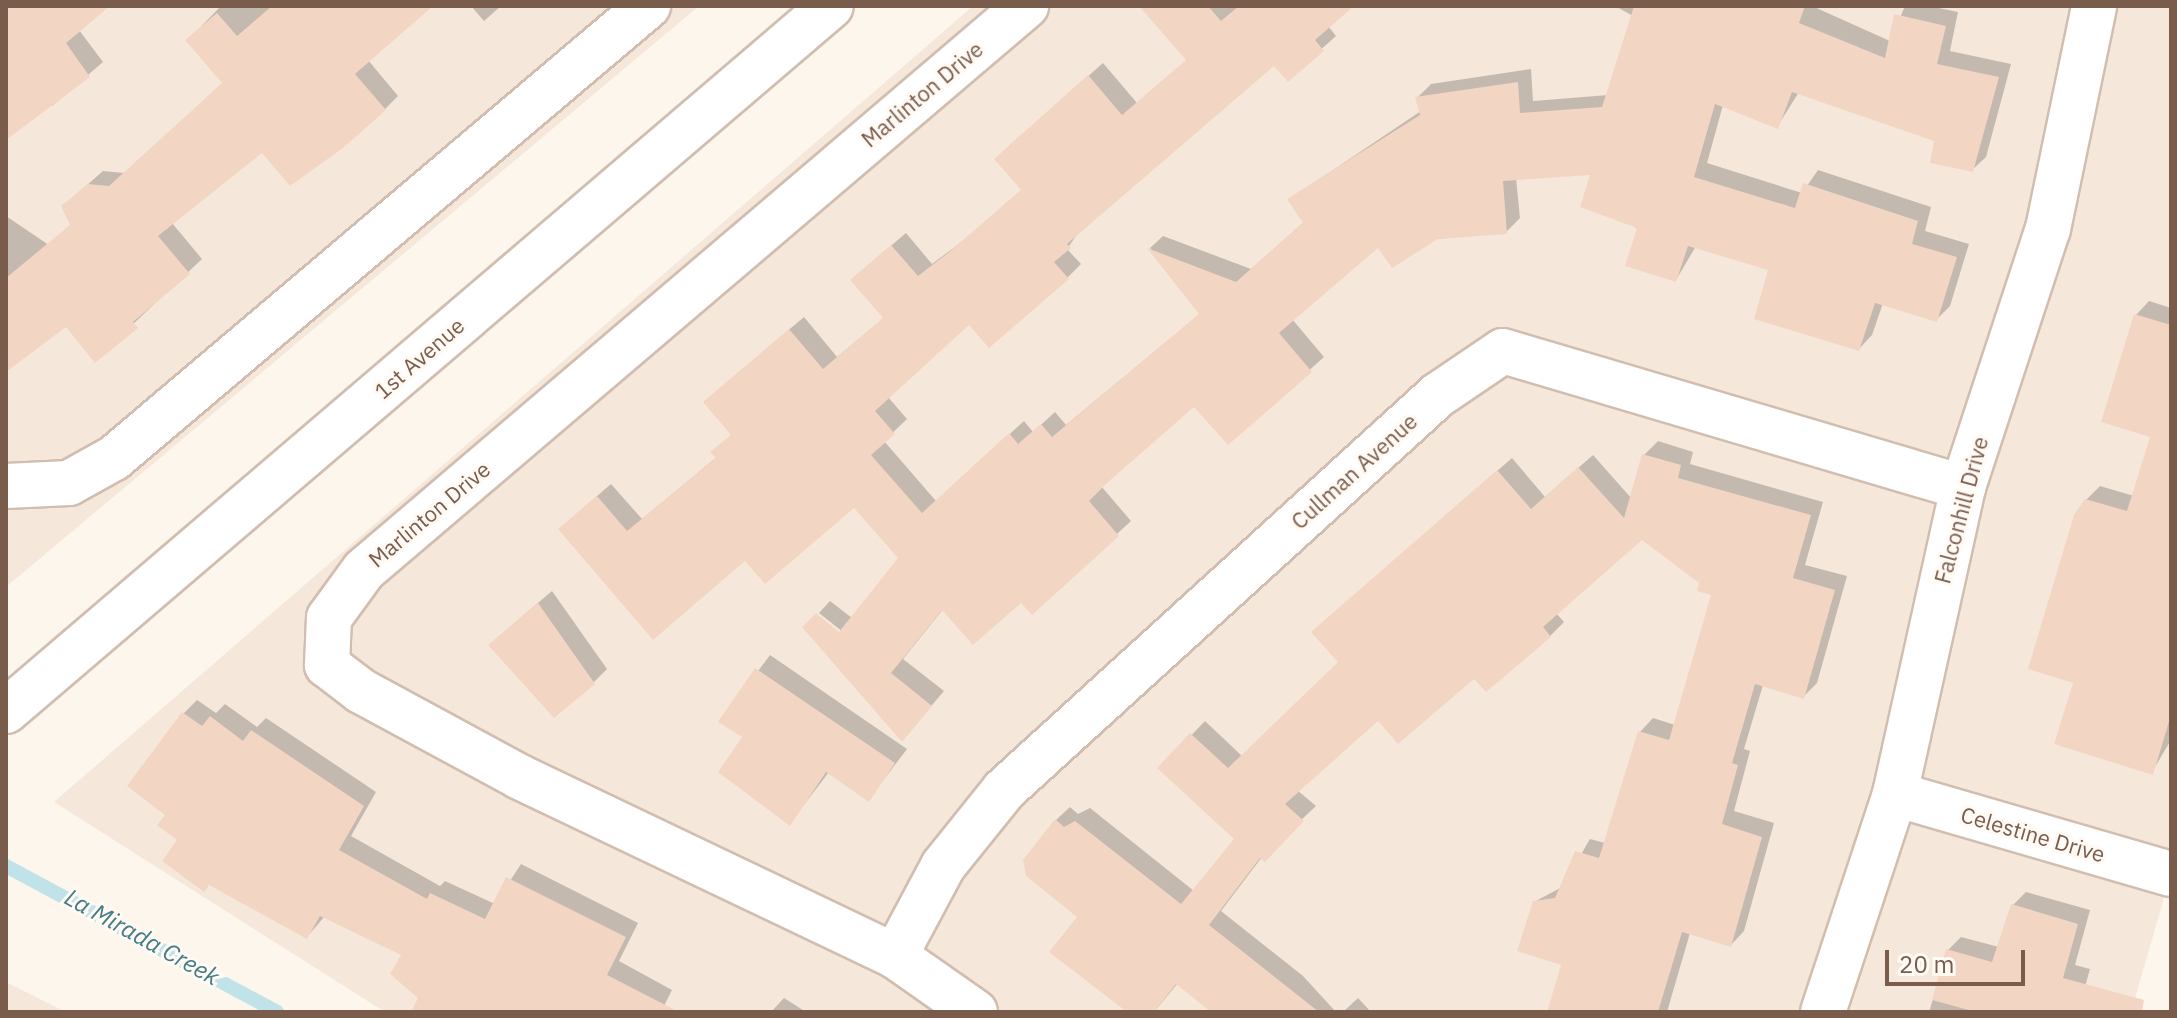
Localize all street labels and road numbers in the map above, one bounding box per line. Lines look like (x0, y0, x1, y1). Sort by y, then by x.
street label: Marlinton Drive (856, 36, 988, 152)
street label: 1st Avenue (369, 312, 469, 404)
street label: Cullman Avenue (1286, 408, 1422, 534)
street label: Falconhill Drive (1929, 434, 1993, 586)
street label: Marlinton Drive (363, 456, 495, 572)
street label: Celestine Drive (1958, 801, 2108, 867)

